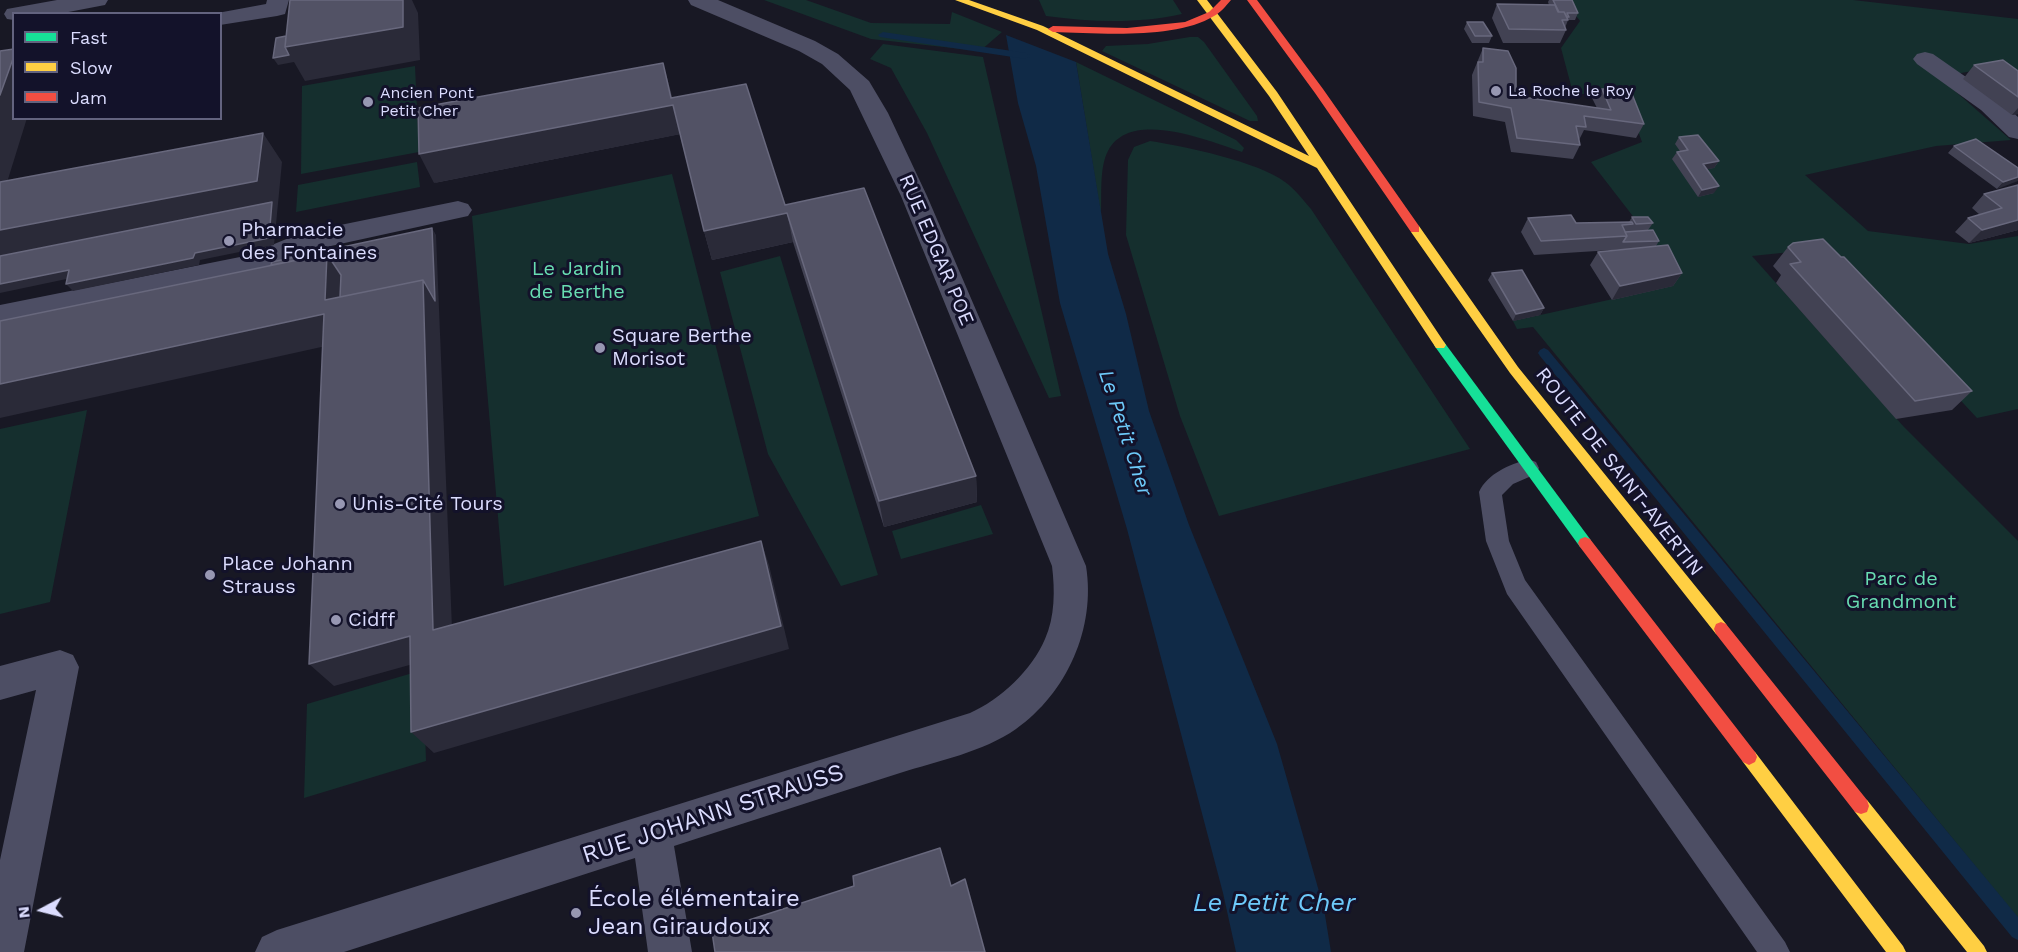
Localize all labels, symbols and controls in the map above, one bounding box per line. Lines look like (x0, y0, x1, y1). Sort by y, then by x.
legend (12, 12, 222, 120)
text: Fast (70, 27, 107, 48)
text: Slow (70, 57, 113, 78)
place label: La Roche le Roy (1508, 81, 1633, 101)
place label: Ancien Pont Petit Cher (380, 83, 474, 121)
marker: La Roche le Roy (1489, 84, 1503, 98)
text: Jam (70, 87, 107, 108)
marker: Ancien Pont Petit Cher (361, 95, 375, 109)
street label: RUE EDGAR POE (893, 171, 979, 329)
place label: Pharmacie des Fontaines (241, 218, 377, 265)
marker: Pharmacie des Fontaines (222, 234, 236, 248)
park label: Le Jardin de Berthe (529, 257, 625, 304)
place label: Square Berthe Morisot (612, 324, 752, 371)
marker: Square Berthe Morisot (593, 341, 607, 355)
street label: ROUTE DE SAINT-AVERTIN (1530, 363, 1708, 581)
water label: Le Petit Cher (1093, 367, 1157, 499)
place label: Unis-Cité Tours (352, 492, 503, 516)
marker: Unis-Cité Tours (333, 497, 347, 511)
place label: Place Johann Strauss (222, 552, 353, 599)
park label: Parc de Grandmont (1846, 567, 1956, 614)
marker: Place Johann Strauss (203, 568, 217, 582)
place label: Cidff (348, 608, 395, 632)
marker: Cidff (329, 613, 343, 627)
street label: RUE JOHANN STRAUSS (579, 758, 847, 870)
north arrow (12, 880, 72, 940)
place label: École élémentaire Jean Giraudoux (588, 885, 800, 941)
water label: Le Petit Cher (1193, 887, 1355, 919)
text: N (13, 905, 34, 919)
marker: École élémentaire Jean Giraudoux (569, 906, 583, 920)

